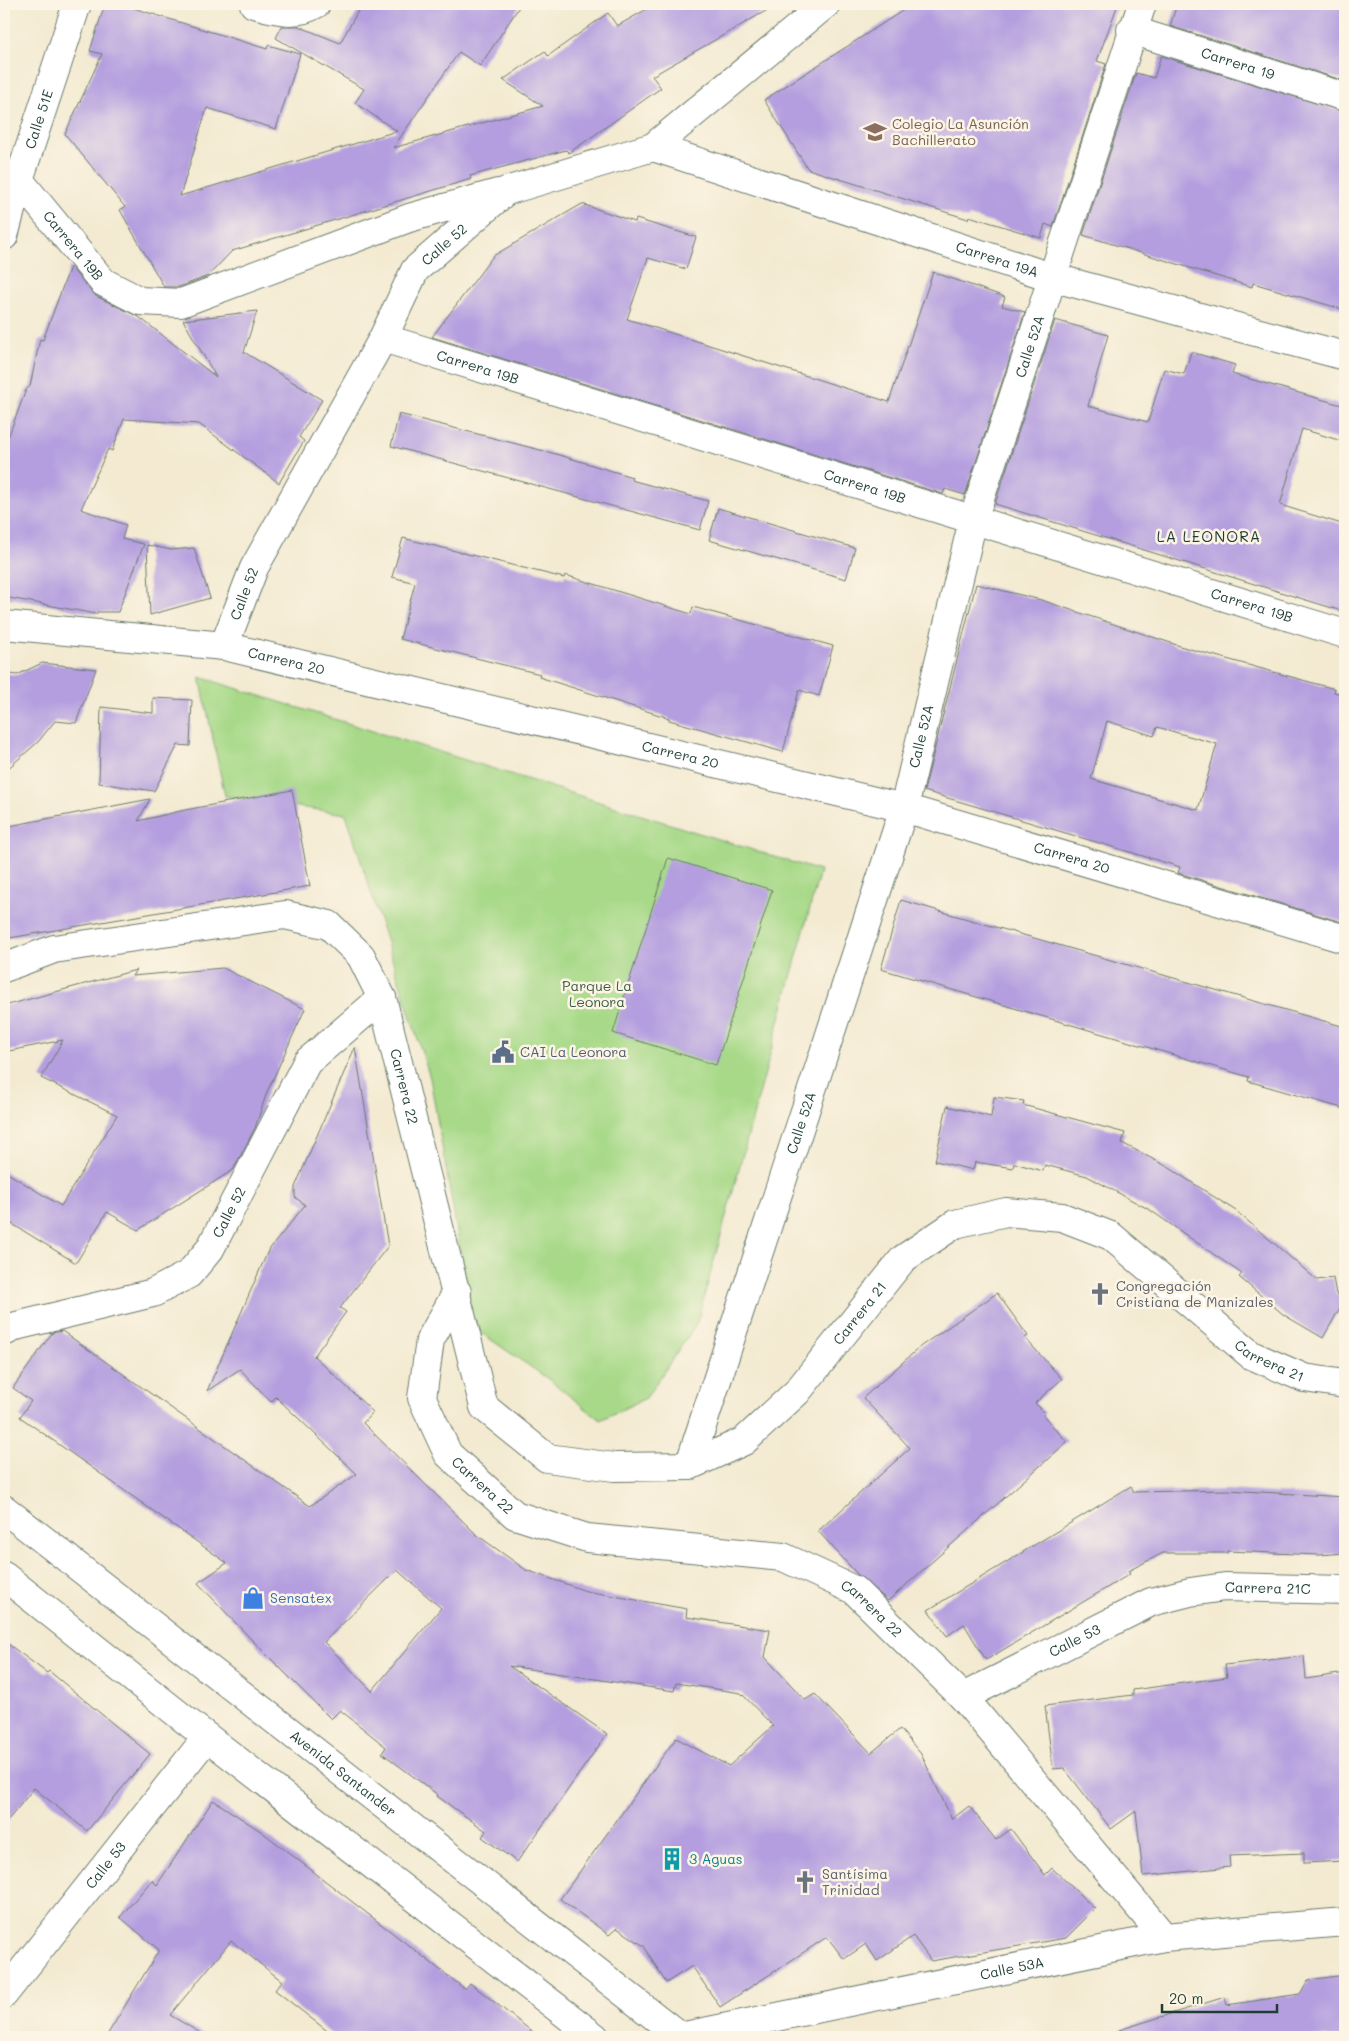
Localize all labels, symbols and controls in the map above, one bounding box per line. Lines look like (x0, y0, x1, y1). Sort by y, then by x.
street label: Carrera 19 (1199, 43, 1277, 83)
street label: Calle 51E (20, 87, 57, 151)
place label: Colegio La Asunción Bachillerato (892, 114, 1029, 149)
school or university icon: Colegio La Asunción Bachillerato (862, 119, 888, 145)
street label: Carrera 19B (39, 206, 108, 284)
street label: Calle 52 (417, 219, 471, 270)
street label: Carrera 19A (953, 237, 1041, 281)
street label: Calle 52A (1010, 313, 1048, 380)
street label: Carrera 19B (434, 345, 521, 388)
street label: Carrera 19B (821, 464, 908, 507)
district label: LA LEONORA (1157, 526, 1261, 546)
street label: Calle 52 (225, 565, 262, 623)
street label: Carrera 19B (1209, 583, 1295, 626)
street label: Carrera 20 (246, 642, 327, 679)
street label: Calle 52A (904, 703, 937, 770)
street label: Carrera 20 (640, 736, 721, 773)
street label: Carrera 20 (1032, 837, 1112, 878)
park label: Parque La Leonora (562, 976, 632, 1011)
public building icon: CAI La Leonora (490, 1039, 516, 1065)
place label: CAI La Leonora (520, 1042, 627, 1061)
street label: Carrera 22 (386, 1047, 423, 1126)
street label: Calle 52A (782, 1089, 820, 1156)
street label: Calle 52 (208, 1183, 250, 1241)
place label: Congregación Cristiana de Manizales (1116, 1276, 1274, 1311)
street label: Carrera 21 (828, 1277, 890, 1349)
church icon: Congregación Cristiana de Manizales (1087, 1281, 1113, 1307)
street label: Carrera 21 (1231, 1335, 1307, 1386)
street label: Carrera 22 (448, 1452, 518, 1518)
street label: Carrera 22 (838, 1575, 907, 1641)
street label: Carrera 21C (1225, 1577, 1311, 1598)
shop icon: Sensatex (240, 1585, 266, 1611)
place label: Sensatex (270, 1588, 332, 1607)
street label: Calle 53 (1045, 1619, 1103, 1661)
street label: Avenida Santander (286, 1726, 401, 1821)
street label: Calle 53 (81, 1837, 130, 1893)
building icon: 3 Aguas (659, 1846, 685, 1872)
place label: 3 Aguas (689, 1849, 743, 1868)
place label: Santísima Trinidad (822, 1864, 888, 1899)
church icon: Santísima Trinidad (792, 1869, 818, 1895)
street label: Calle 53A (978, 1952, 1046, 1984)
scale bar (1162, 1981, 1276, 2013)
text: 20 m (1169, 1988, 1203, 2008)

